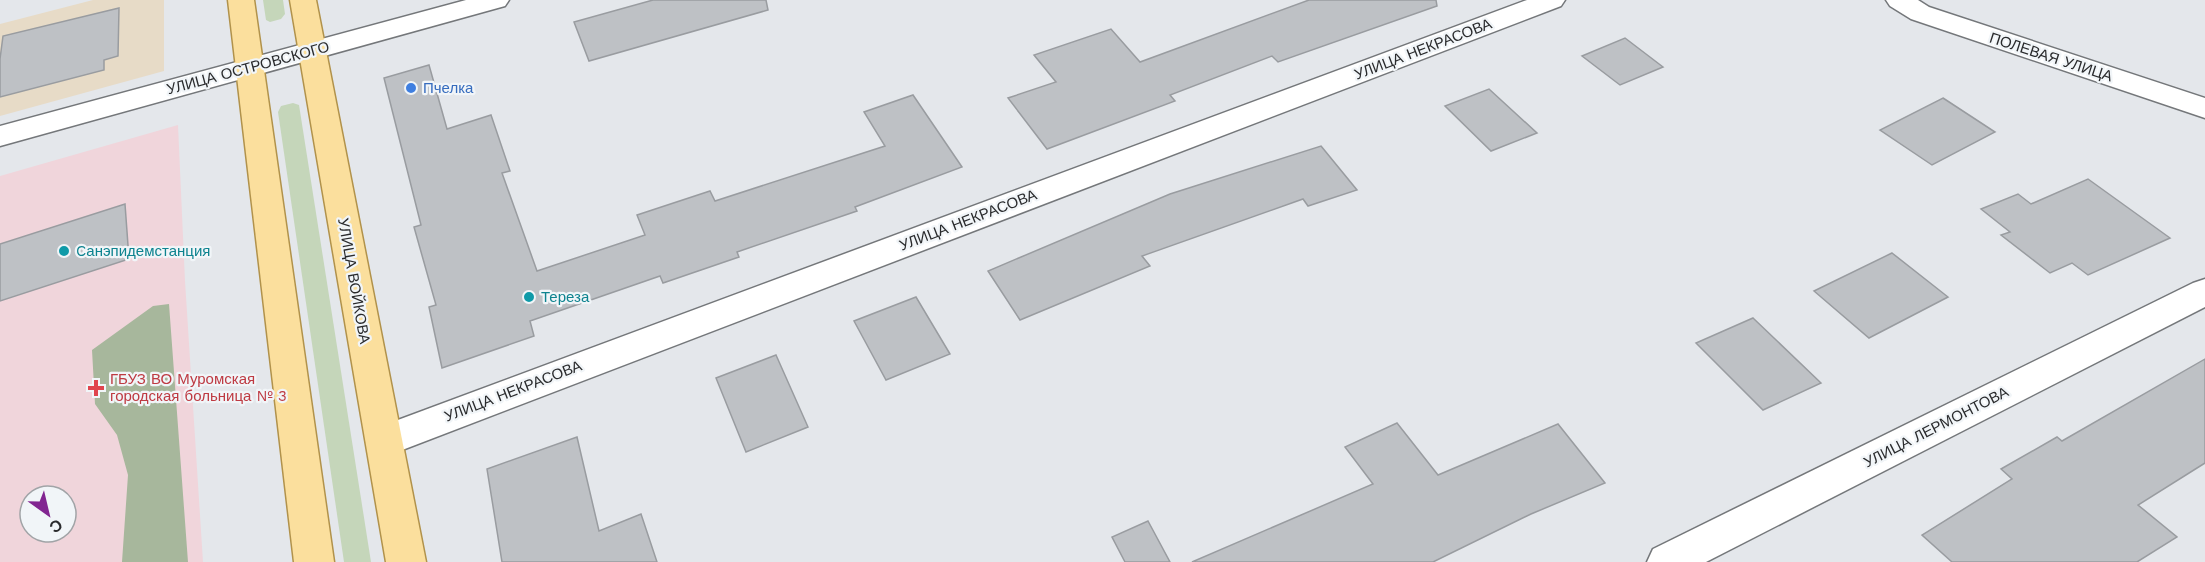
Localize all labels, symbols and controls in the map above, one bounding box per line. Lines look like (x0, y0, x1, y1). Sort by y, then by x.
street label: УЛИЦА НЕКРАСОВА (1352, 14, 1494, 84)
street label: ПОЛЕВАЯ УЛИЦА (1987, 29, 2115, 85)
street label: УЛИЦА ОСТРОВСКОГО (165, 38, 331, 98)
place label: Пчелка (423, 79, 474, 97)
marker: Пчелка (404, 81, 418, 95)
street label: УЛИЦА НЕКРАСОВА (897, 185, 1039, 255)
street label: УЛИЦА ВОЙКОВА (334, 217, 374, 345)
place label: Cанэпидемстанция (76, 242, 210, 260)
marker: Cанэпидемстанция (57, 244, 71, 258)
place label: Тереза (541, 288, 590, 306)
marker: Тереза (522, 290, 536, 304)
street label: УЛИЦА НЕКРАСОВА (442, 356, 584, 426)
place label: ГБУЗ ВО Муромская городская больница № 3 (110, 370, 287, 405)
marker: ГБУЗ ВО Муромская городская больница № 3 (87, 379, 105, 397)
street label: УЛИЦА ЛЕРМОНТОВА (1861, 383, 2011, 471)
north arrow (18, 484, 78, 544)
text: С (46, 515, 66, 537)

